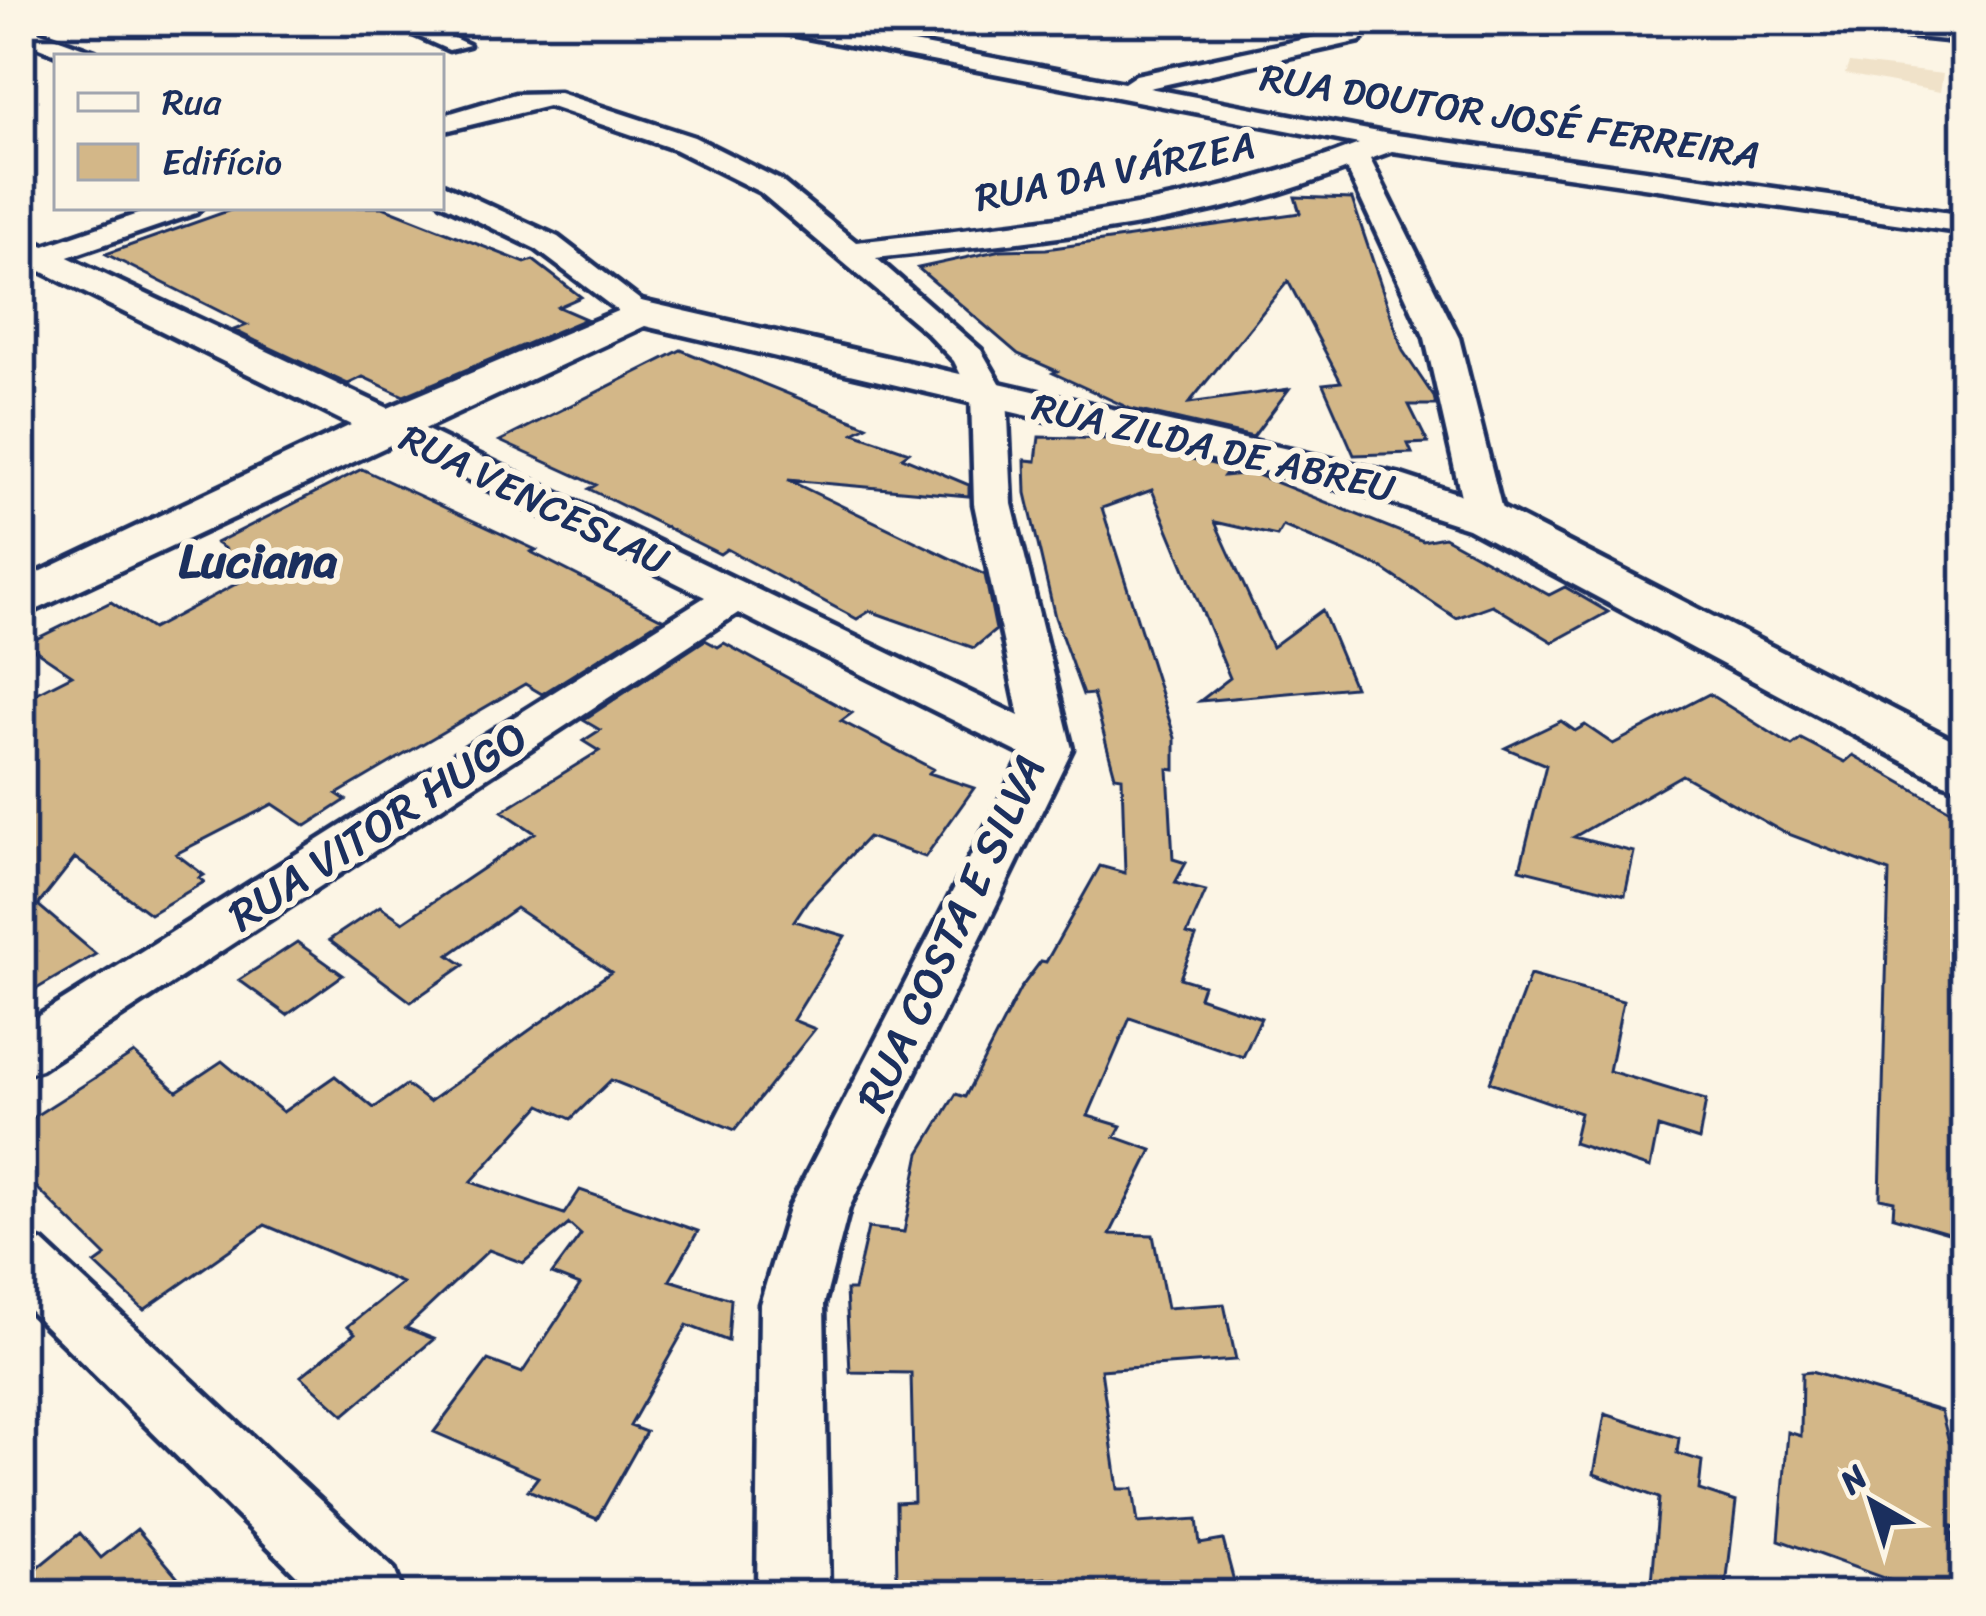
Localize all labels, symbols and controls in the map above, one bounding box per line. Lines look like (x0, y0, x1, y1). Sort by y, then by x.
street label: RUA DOUTOR JOSÉ FERREIRA (1255, 42, 1765, 190)
legend (54, 54, 444, 210)
text: Rua (162, 70, 222, 134)
street label: RUA DA VÁRZEA (969, 110, 1261, 232)
text: Edifício (162, 130, 282, 194)
street label: RUA ZILDA DE ABREU (1026, 372, 1402, 522)
street label: RUA VENCESLAU (388, 404, 682, 594)
district label: Luciana (178, 518, 338, 603)
street label: RUA VITOR HUGO (211, 698, 545, 954)
street label: RUA COSTA E SILVA (833, 741, 1069, 1125)
north arrow (1812, 1442, 1932, 1562)
text: N (1826, 1449, 1882, 1510)

